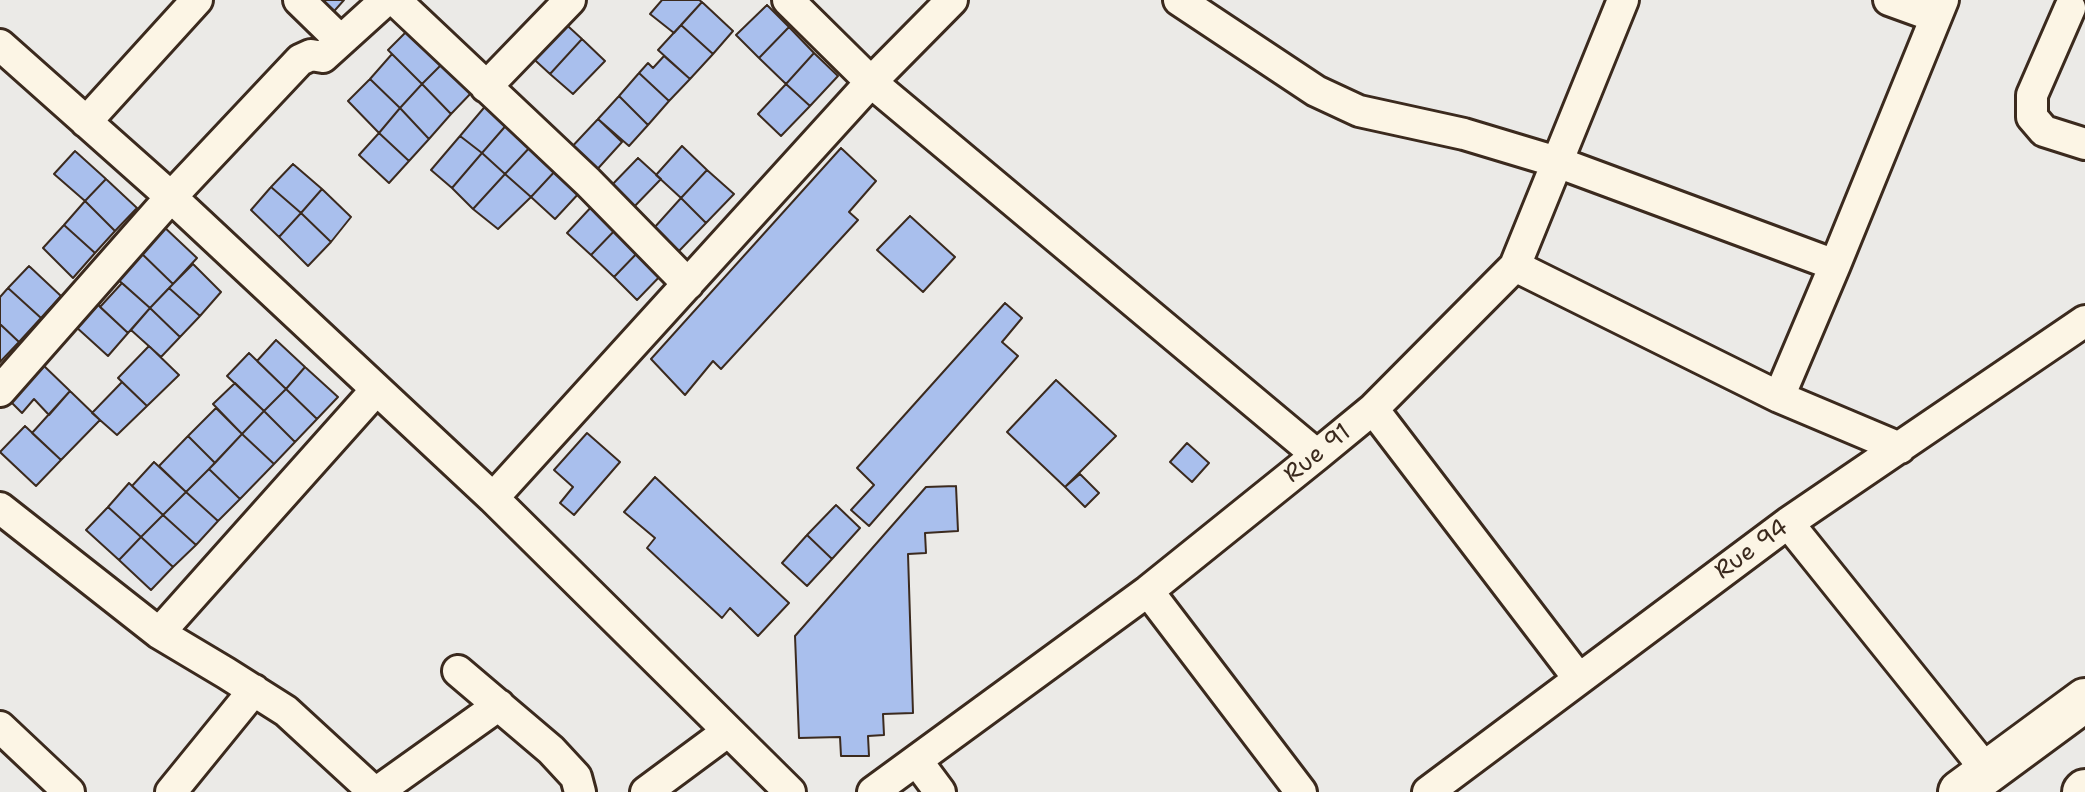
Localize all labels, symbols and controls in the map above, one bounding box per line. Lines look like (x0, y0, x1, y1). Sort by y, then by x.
street label: Rue 91 (1279, 418, 1357, 490)
street label: Rue 94 (1710, 514, 1794, 586)

